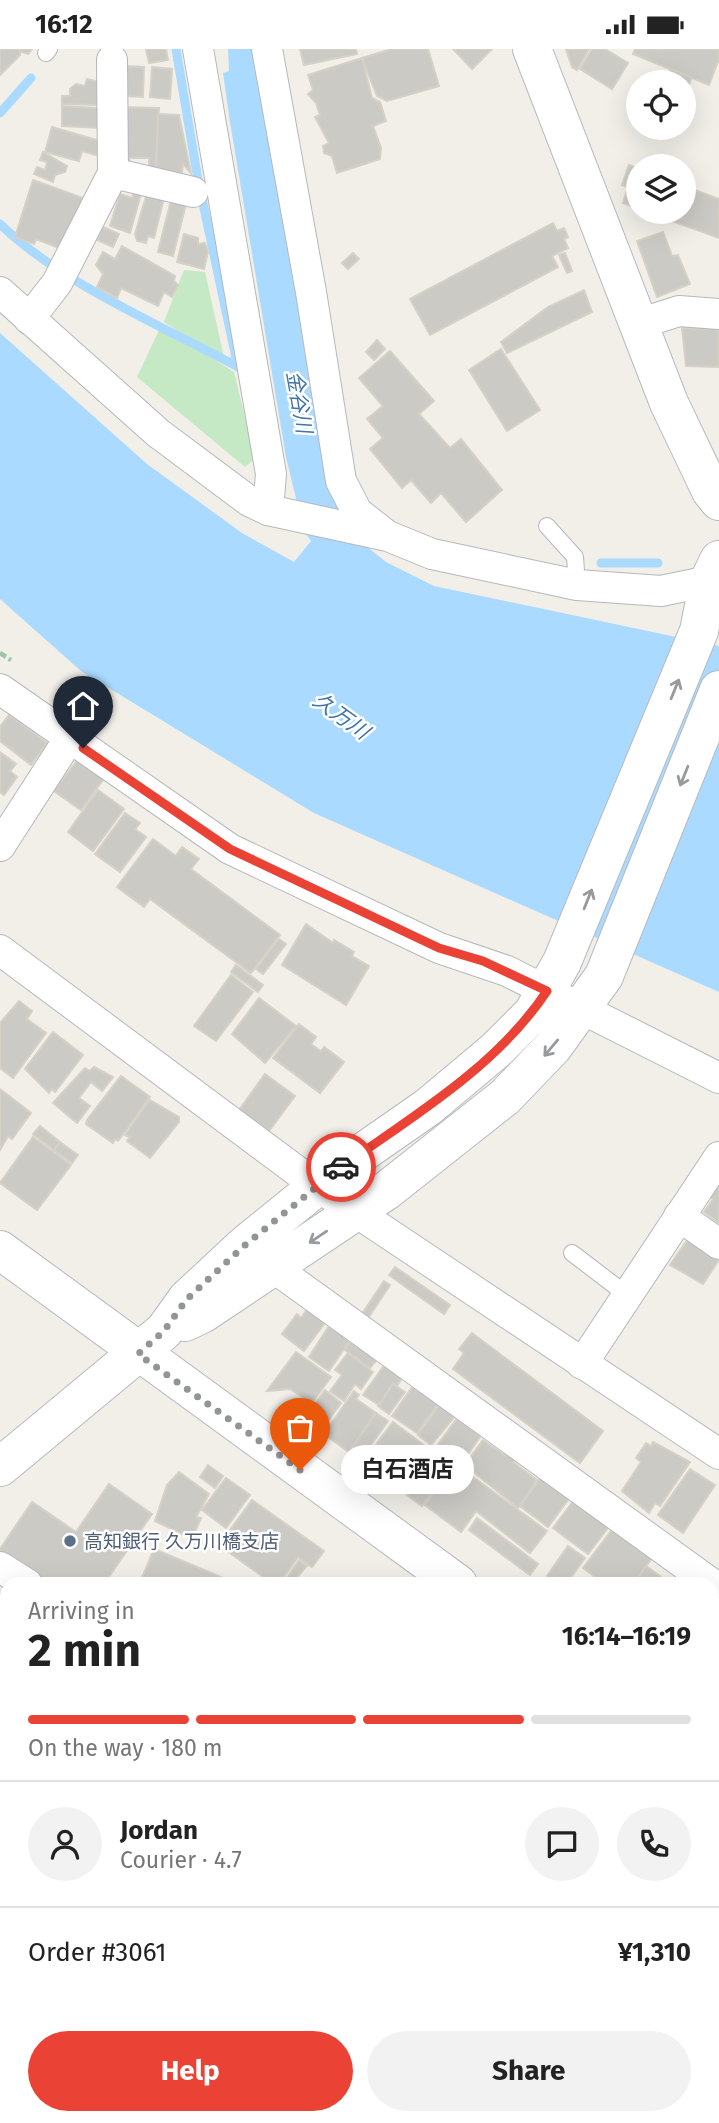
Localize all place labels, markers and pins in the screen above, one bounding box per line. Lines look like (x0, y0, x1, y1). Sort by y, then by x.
pin (53, 676, 113, 748)
pin (270, 1398, 330, 1470)
callout: 白石酒店 (342, 1445, 475, 1495)
place label: 高知銀行 久万川橋支店 (84, 1530, 279, 1553)
marker: 高知銀行 久万川橋支店 (62, 1533, 78, 1549)

